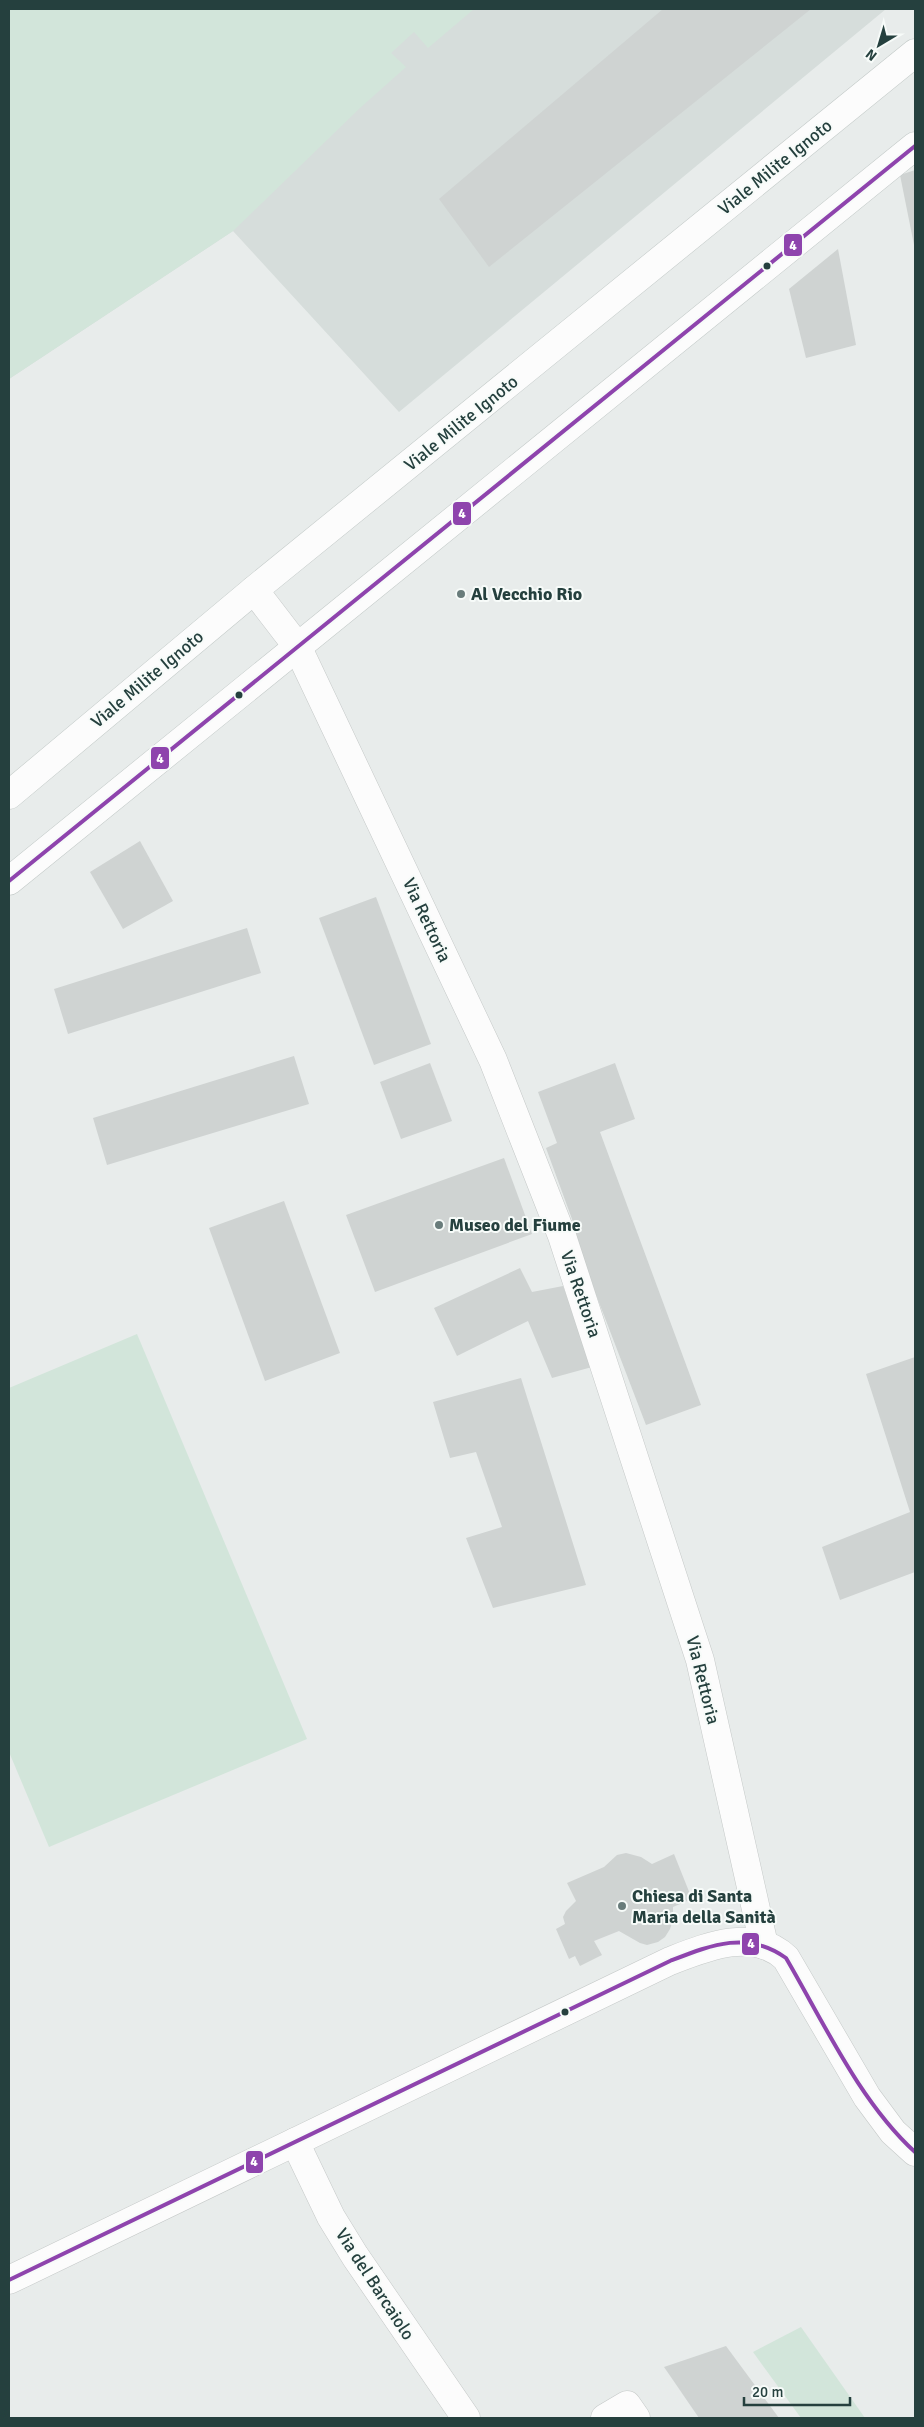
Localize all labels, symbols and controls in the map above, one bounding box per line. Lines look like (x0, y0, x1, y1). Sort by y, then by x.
north arrow (854, 20, 904, 70)
text: N (862, 45, 880, 65)
street label: Viale Milite Ignoto (714, 114, 836, 220)
line badge: 4 (783, 233, 803, 257)
text: 4 (789, 237, 797, 254)
unlabelled marker (762, 261, 772, 271)
street label: Viale Milite Ignoto (400, 370, 522, 476)
line badge: 4 (452, 501, 472, 526)
text: 4 (458, 505, 466, 522)
place label: Al Vecchio Rio (471, 583, 582, 605)
marker: Al Vecchio Rio (455, 588, 467, 600)
street label: Viale Milite Ignoto (86, 626, 208, 732)
unlabelled marker (234, 690, 244, 700)
line badge: 4 (150, 746, 170, 770)
text: 4 (156, 750, 164, 767)
street label: Via Rettoria (398, 874, 456, 966)
place label: Museo del Fiume (449, 1214, 581, 1236)
marker: Museo del Fiume (433, 1219, 445, 1231)
street label: Via Rettoria (556, 1248, 606, 1340)
street label: Via Rettoria (681, 1633, 725, 1727)
place label: Chiesa di Santa Maria della Sanità (632, 1885, 776, 1928)
marker: Chiesa di Santa Maria della Sanità (616, 1900, 628, 1912)
line badge: 4 (741, 1932, 760, 1956)
text: 4 (747, 1935, 755, 1952)
unlabelled marker (560, 2007, 570, 2017)
line badge: 4 (245, 2150, 264, 2174)
text: 4 (250, 2153, 258, 2170)
street label: Via del Barcaiolo (331, 2224, 419, 2344)
scale bar (744, 2374, 850, 2406)
text: 20 m (752, 2383, 783, 2401)

